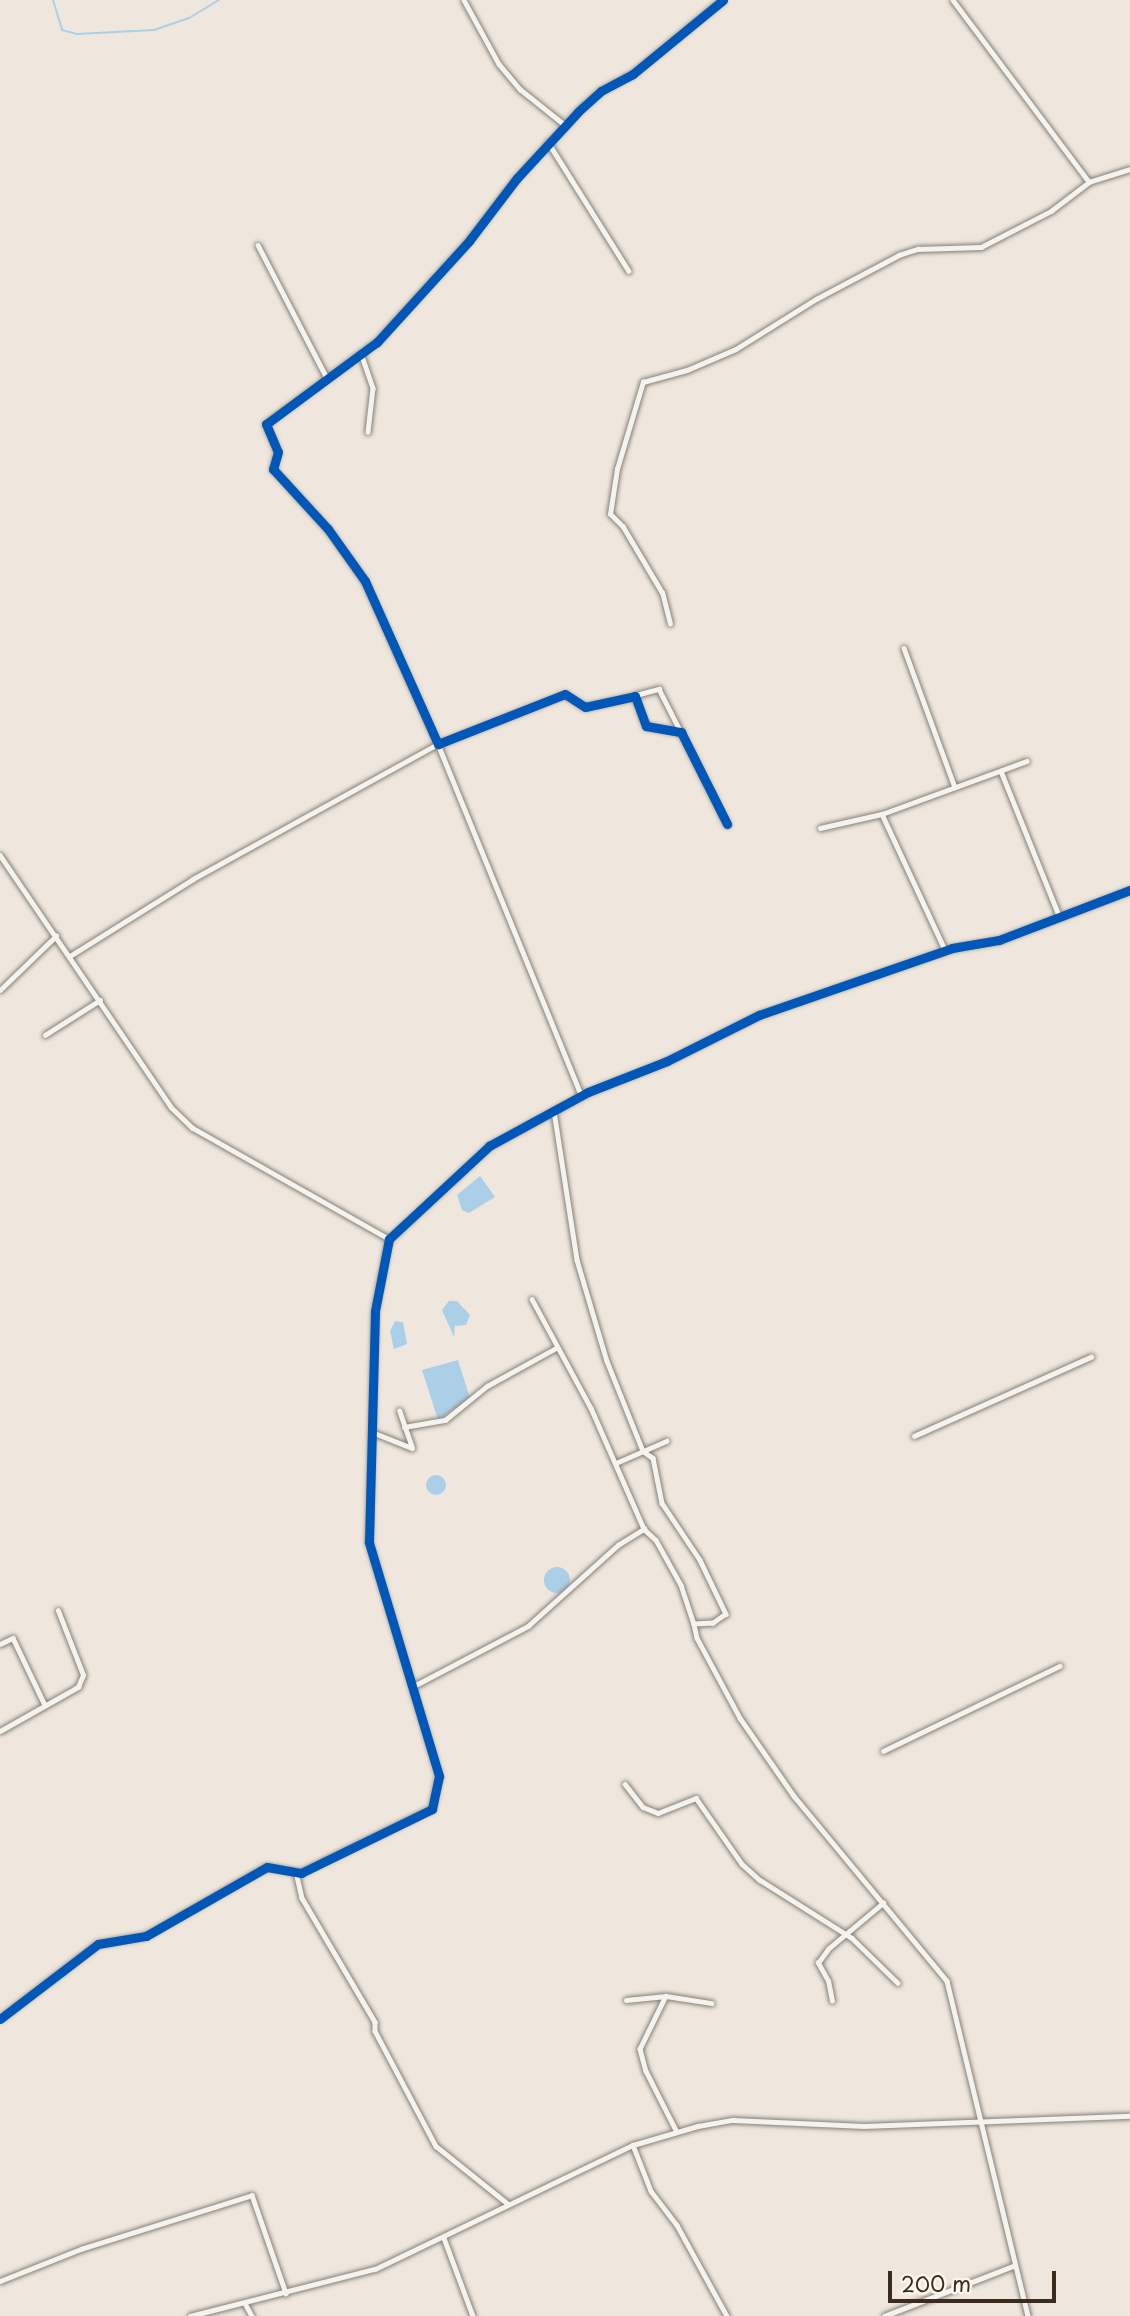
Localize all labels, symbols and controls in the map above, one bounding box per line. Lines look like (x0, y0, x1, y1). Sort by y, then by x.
scale bar (892, 2256, 1060, 2300)
text: 200 m (901, 2267, 971, 2299)

